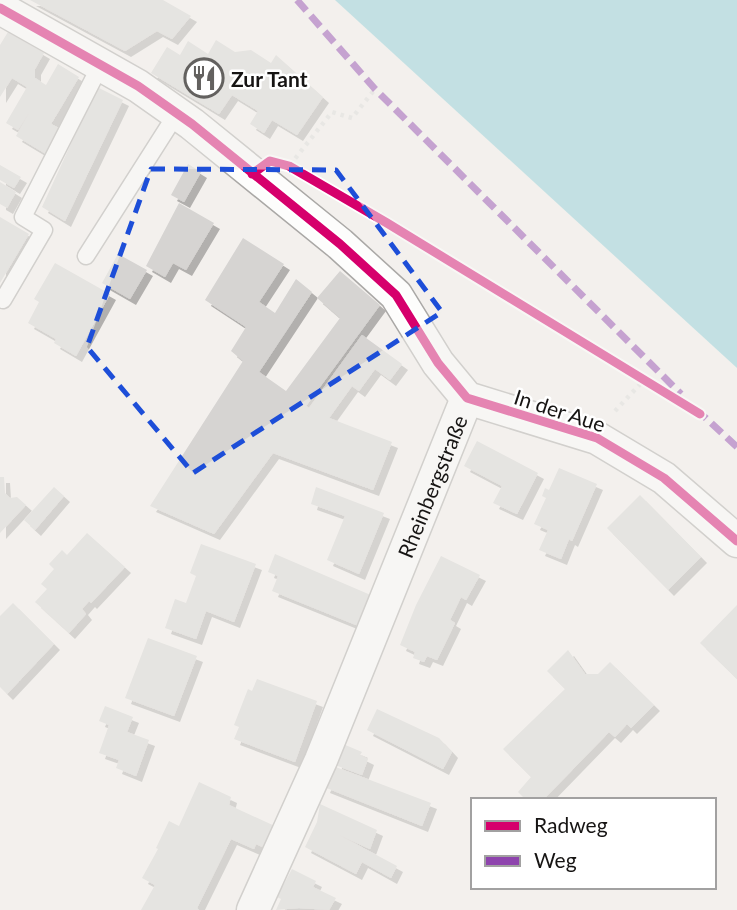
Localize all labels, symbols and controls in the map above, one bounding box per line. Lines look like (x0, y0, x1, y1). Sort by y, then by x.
restaurant icon: Zur Tant (183, 57, 225, 99)
place label: Zur Tant (231, 66, 308, 91)
street label: In der Aue (511, 384, 609, 436)
street label: Rheinbergstraße (392, 411, 471, 561)
legend (471, 798, 716, 889)
text: Radweg (534, 812, 608, 837)
text: Weg (534, 847, 577, 872)

